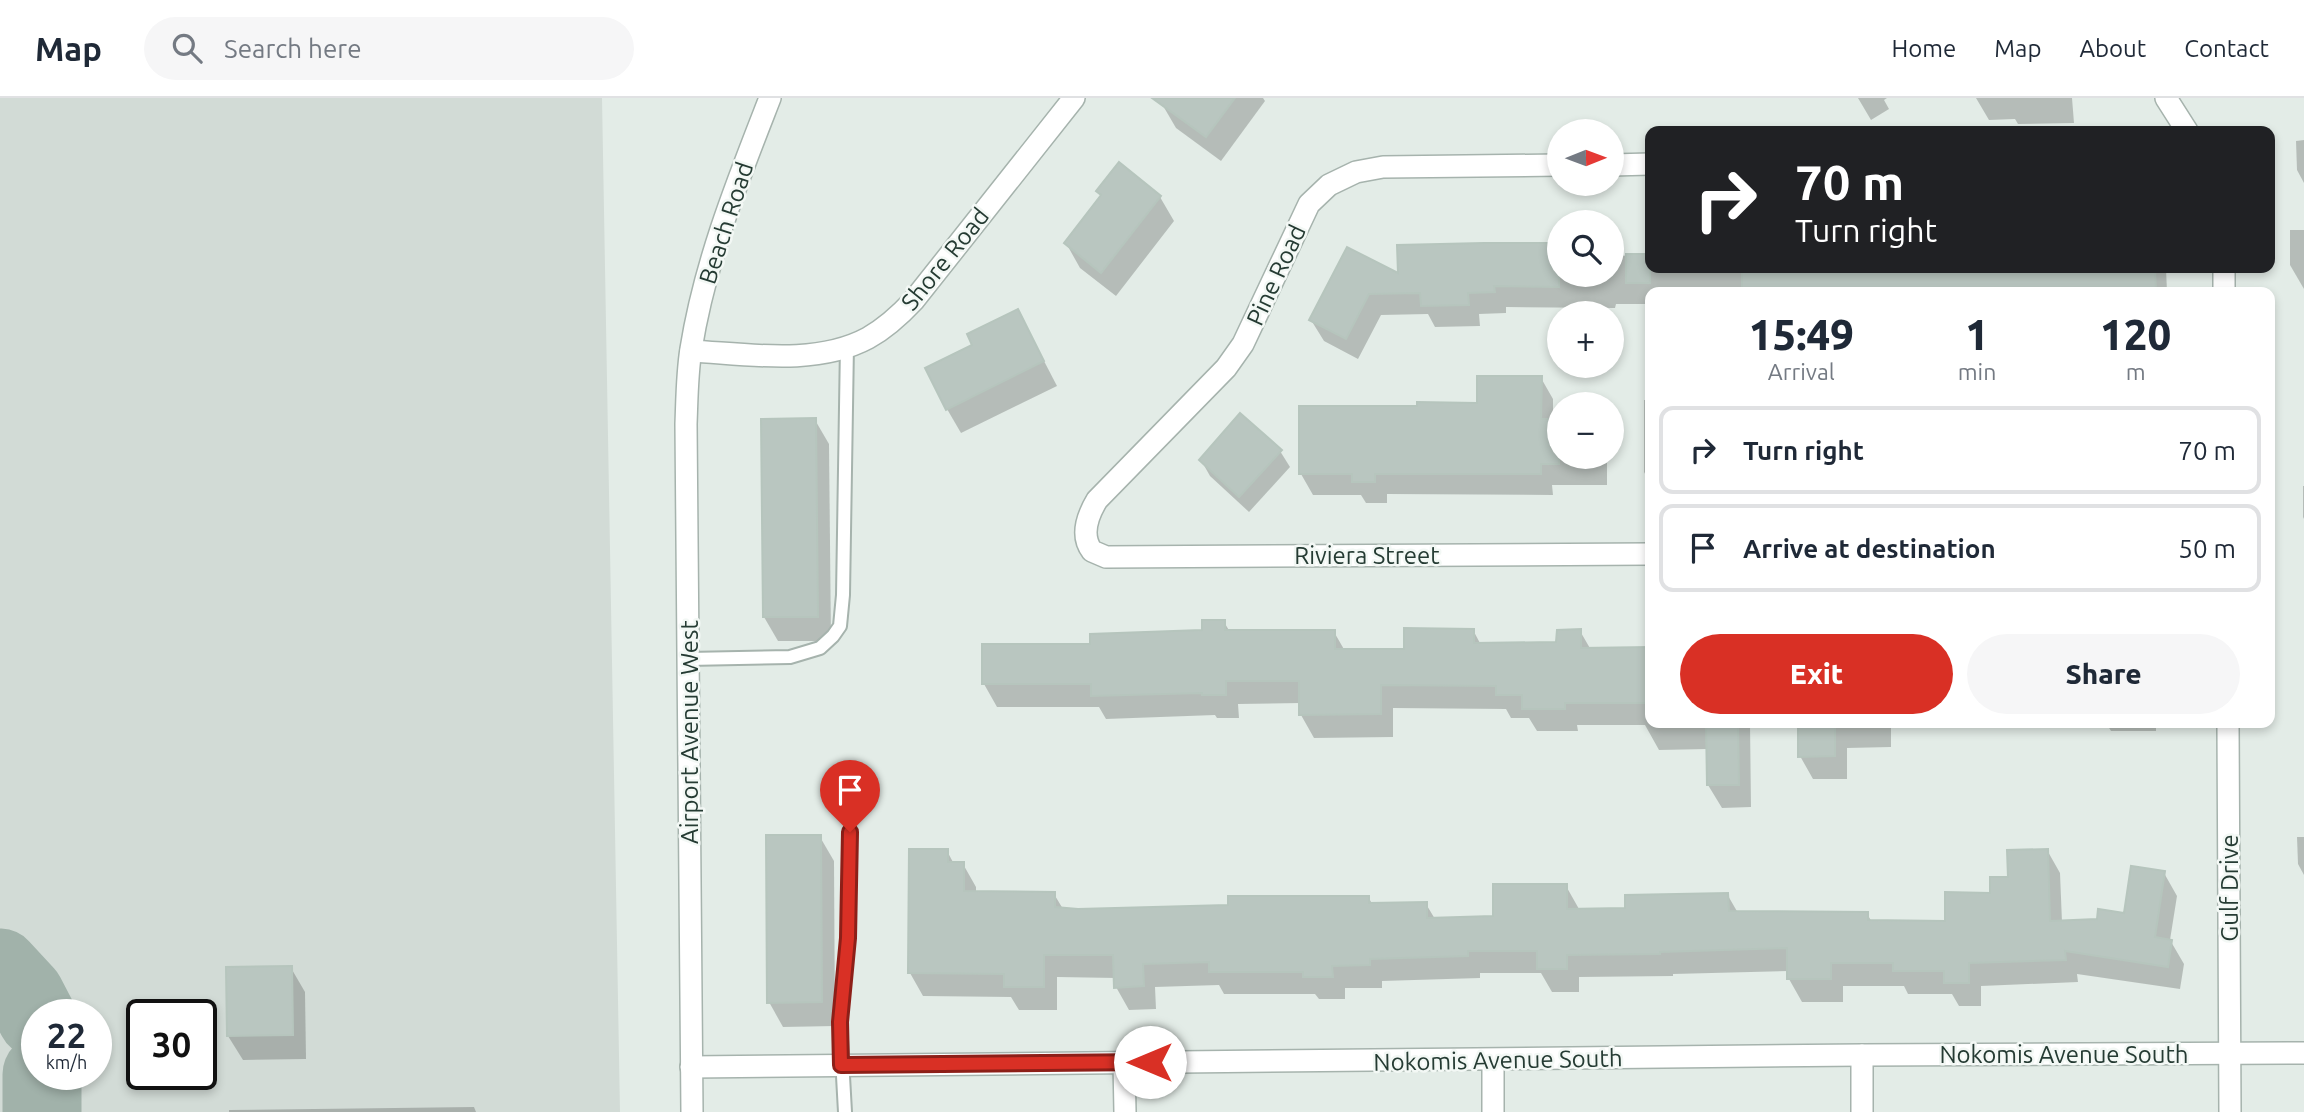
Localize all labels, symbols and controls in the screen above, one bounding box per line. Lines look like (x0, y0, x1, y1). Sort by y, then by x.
search box (144, 17, 634, 80)
icon: search (168, 29, 206, 67)
text: Map (35, 30, 102, 67)
text: Search here (224, 34, 362, 63)
text: Home (1891, 35, 1956, 62)
text: Map (1994, 35, 2041, 62)
text: About (2079, 35, 2146, 62)
text: Contact (2184, 35, 2269, 62)
north arrow (1547, 119, 1624, 196)
map controls (1547, 119, 1624, 469)
icon: right (1680, 154, 1771, 245)
text: 70 m (1795, 154, 1904, 209)
street label: Beach Road (694, 159, 758, 287)
street label: Shore Road (896, 203, 994, 315)
button: search (1547, 210, 1624, 287)
text: Turn right (1795, 212, 1937, 248)
street label: Pine Road (1241, 220, 1311, 330)
button: + (1547, 301, 1624, 378)
text: 15:49 (1749, 311, 1854, 358)
text: 1 (1965, 311, 1989, 358)
text: 120 (2100, 311, 2171, 358)
text: Arrival (1768, 359, 1835, 384)
text: min (1958, 359, 1996, 384)
text: m (2126, 359, 2146, 384)
button: − (1547, 392, 1624, 469)
icon: right (1684, 431, 1722, 469)
text: Turn right (1743, 436, 1864, 465)
text: 70 m (2178, 436, 2236, 465)
icon: arrive (1684, 529, 1722, 567)
text: Arrive at destination (1743, 534, 1996, 563)
text: 50 m (2178, 534, 2236, 563)
street label: Riviera Street (1294, 542, 1440, 569)
street label: Airport Avenue West (676, 619, 703, 844)
button: Exit (1680, 634, 1953, 714)
button: Share (1967, 634, 2240, 714)
pin (820, 760, 880, 832)
icon: arrive (831, 771, 869, 809)
street label: Gulf Drive (2216, 834, 2243, 942)
speed limit sign: 30 (126, 999, 217, 1090)
text: 22 (47, 1015, 86, 1055)
position arrow (1113, 1025, 1187, 1099)
street label: Nokomis Avenue South (1939, 1041, 2189, 1068)
street label: Nokomis Avenue South (1373, 1044, 1623, 1076)
text: km/h (46, 1052, 87, 1072)

